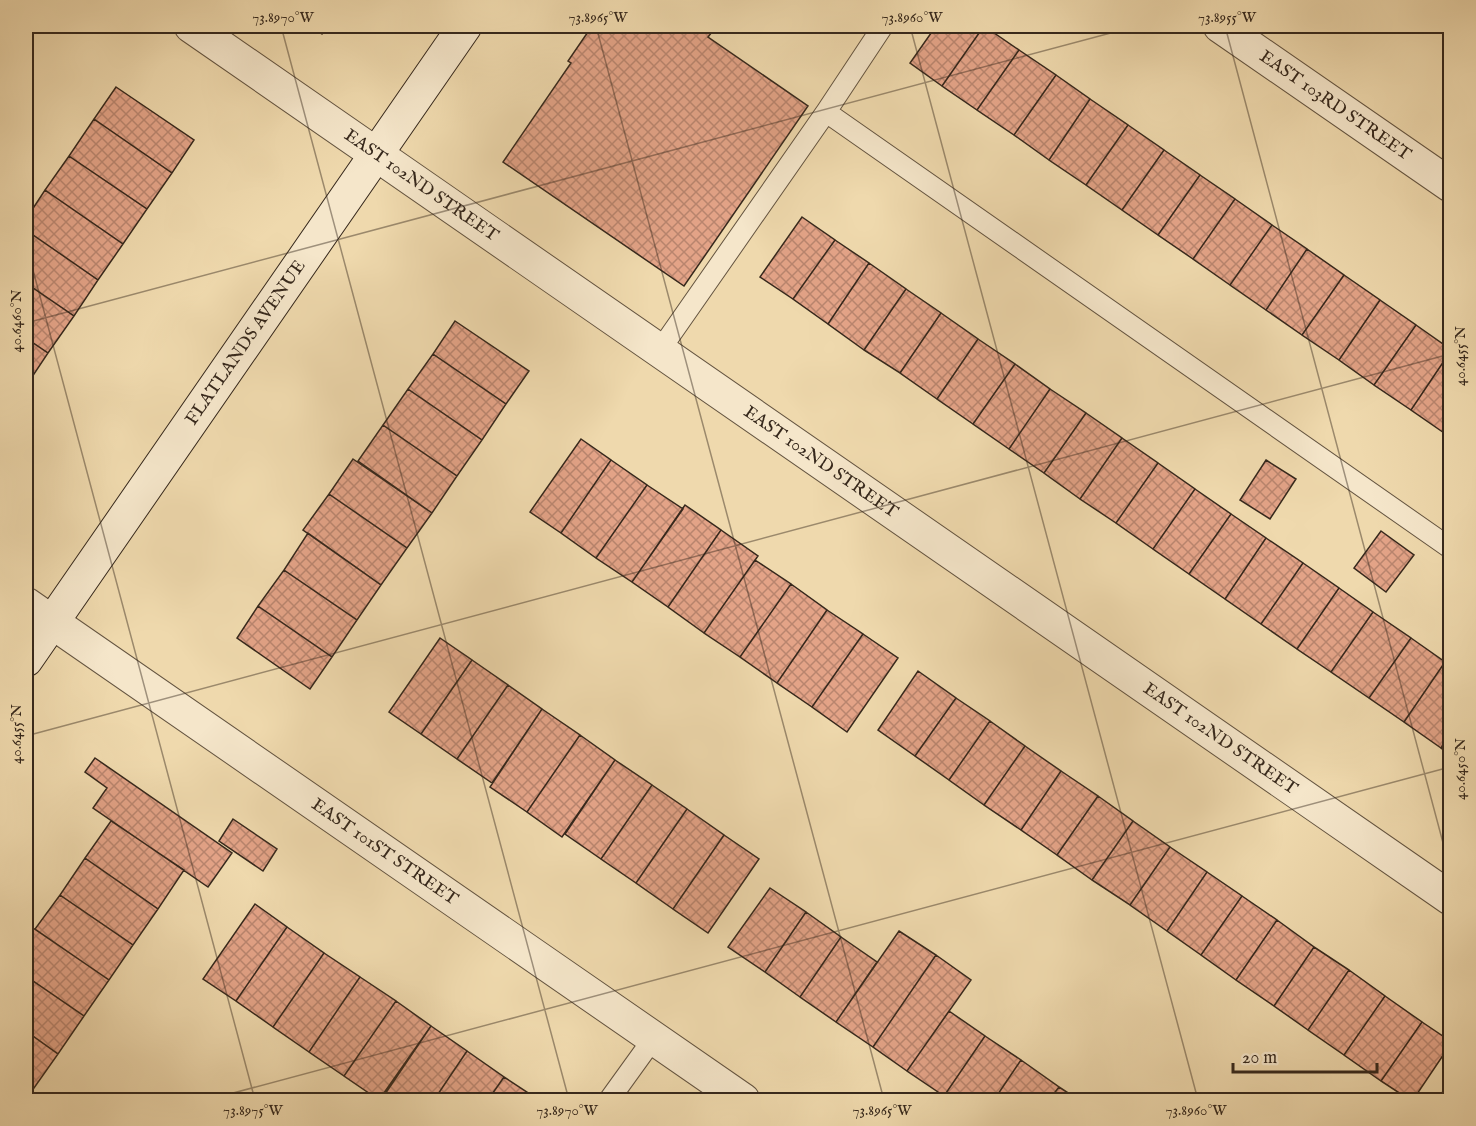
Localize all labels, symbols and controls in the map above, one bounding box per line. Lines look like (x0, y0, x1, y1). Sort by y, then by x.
text: 73.8970°W (252, 8, 315, 27)
text: 73.8965°W (568, 8, 628, 27)
text: 73.8960°W (881, 8, 943, 27)
text: 73.8955°W (1198, 8, 1257, 27)
street label: EAST 103RD STREET (1255, 45, 1415, 166)
street label: EAST 102ND STREET (339, 124, 503, 247)
street label: FLATLANDS AVENUE (180, 255, 311, 430)
text: 40.6460°N (7, 289, 26, 353)
text: 40.6455°N (1451, 326, 1470, 386)
street label: EAST 102ND STREET (739, 401, 902, 524)
street label: EAST 102ND STREET (1139, 677, 1302, 800)
text: 40.6455°N (7, 704, 26, 764)
text: 40.6450°N (1451, 738, 1470, 800)
street label: EAST 101ST STREET (307, 793, 462, 911)
scale bar (1233, 1036, 1377, 1074)
text: 20 m (1242, 1047, 1277, 1070)
text: 73.8975°W (223, 1101, 284, 1120)
text: 73.8970°W (536, 1101, 599, 1120)
text: 73.8965°W (852, 1101, 912, 1120)
text: 73.8960°W (1165, 1101, 1227, 1120)

